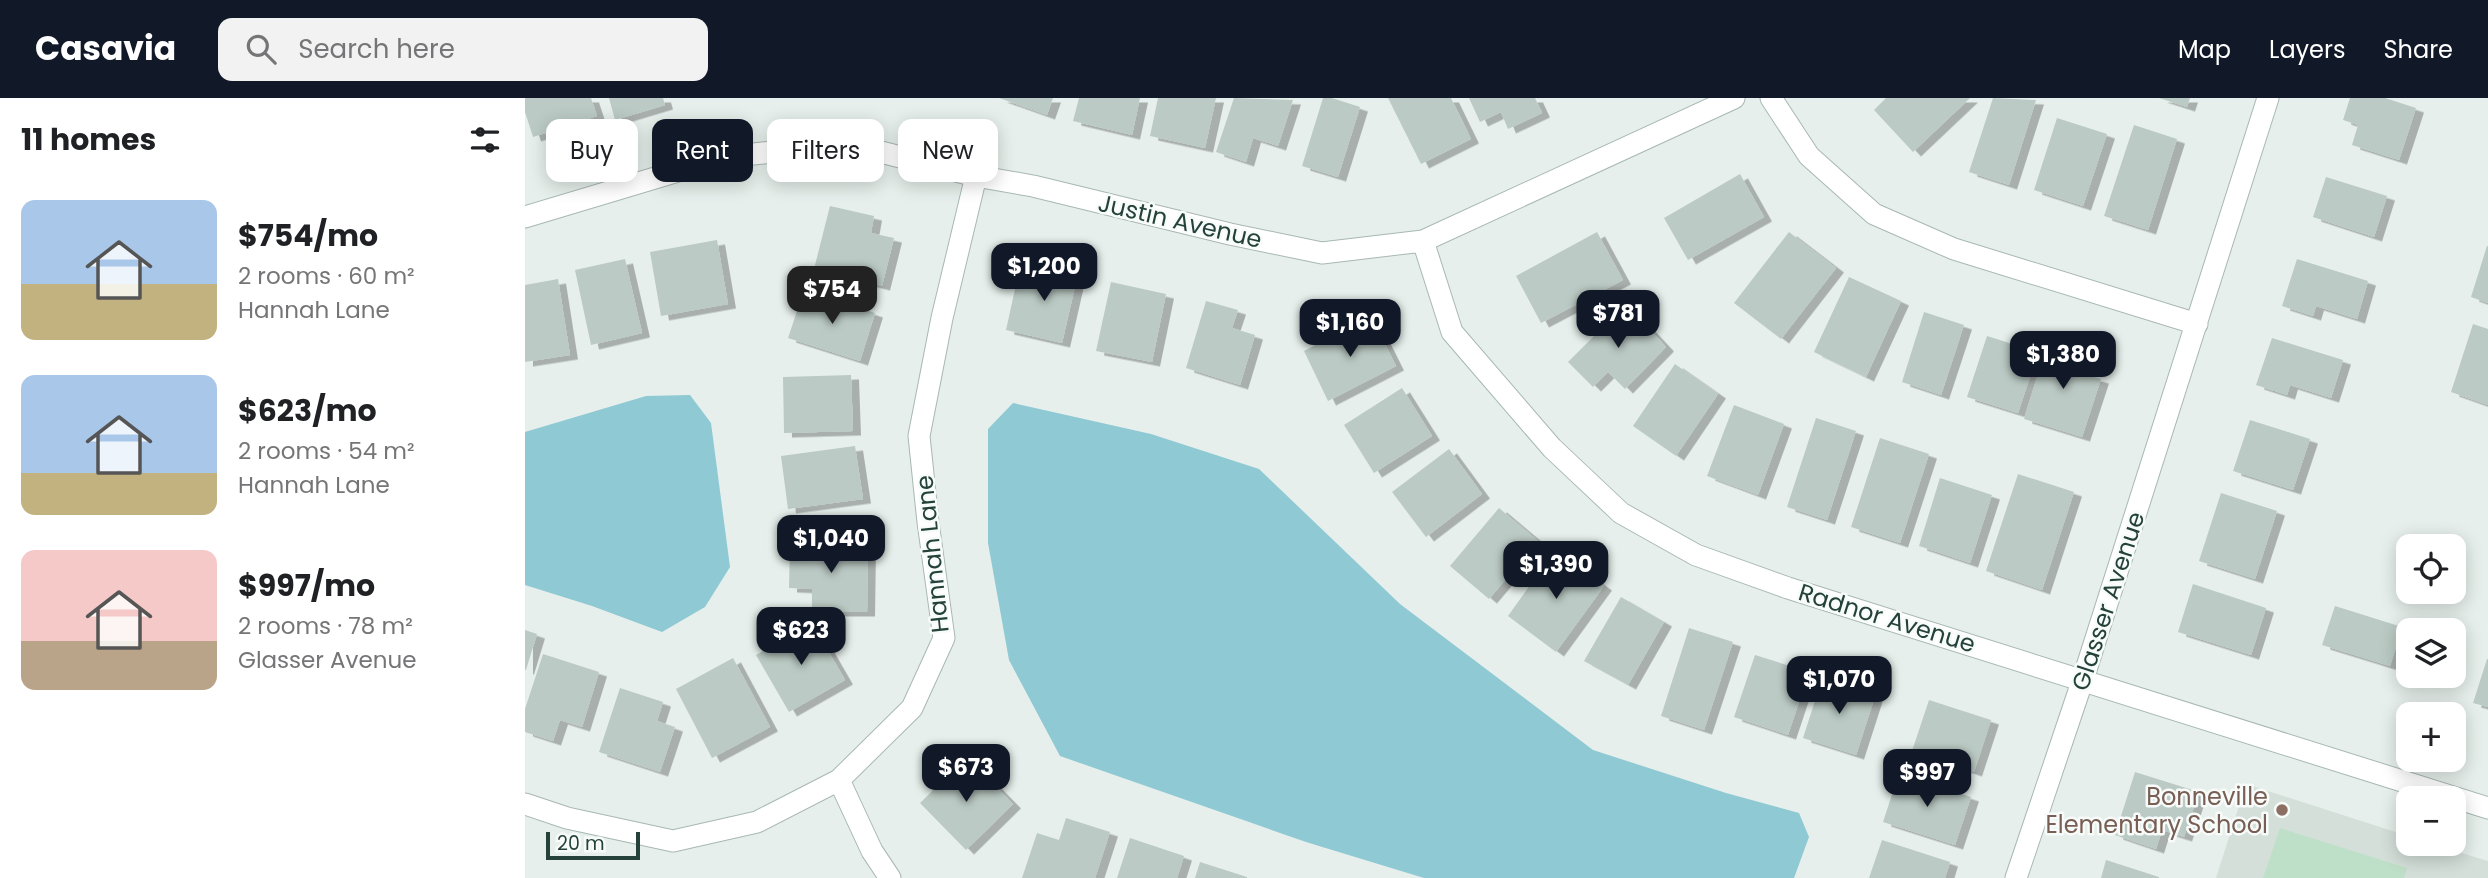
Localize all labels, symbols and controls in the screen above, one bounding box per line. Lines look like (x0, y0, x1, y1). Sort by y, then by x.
search box (218, 18, 708, 81)
text: Casavia (35, 25, 176, 72)
icon: search (242, 30, 280, 68)
text: Search here (298, 31, 455, 67)
text: Map (2178, 33, 2231, 66)
text: Layers (2269, 33, 2345, 66)
text: Share (2383, 33, 2453, 66)
text: 11 homes (21, 118, 156, 161)
chip: Buy (546, 119, 638, 182)
chip: Rent (652, 119, 753, 182)
chip: Filters (767, 119, 884, 182)
chip: New (898, 119, 998, 182)
icon: filters (466, 121, 504, 159)
street label: Justin Avenue (1095, 186, 1265, 256)
text: $754/mo (238, 214, 378, 257)
icon: home (77, 228, 161, 312)
pin: $1,200 (987, 244, 1101, 303)
text: $1,200 (1007, 250, 1081, 282)
text: 2 rooms · 60 m² (238, 260, 415, 292)
pin: $754 (791, 266, 873, 326)
text: $754 (803, 273, 861, 305)
pin: $781 (1577, 290, 1659, 350)
text: Hannah Lane (238, 294, 390, 326)
text: $781 (1593, 297, 1644, 329)
pin: $1,160 (1293, 300, 1407, 359)
text: $1,160 (1316, 306, 1384, 338)
pin: $1,380 (2006, 331, 2120, 391)
text: $1,380 (2026, 338, 2100, 370)
text: $623/mo (238, 389, 377, 432)
icon: home (77, 403, 161, 487)
text: 2 rooms · 54 m² (238, 435, 415, 467)
text: Hannah Lane (238, 469, 390, 501)
street label: Hannah Lane (907, 474, 957, 634)
street label: Glasser Avenue (2064, 507, 2152, 695)
pin: $1,040 (774, 516, 888, 575)
text: $1,040 (793, 522, 869, 554)
map controls (2396, 534, 2466, 856)
button: locate (2396, 534, 2466, 604)
pin: $1,390 (1499, 542, 1613, 601)
text: $1,390 (1519, 548, 1593, 580)
text: $997/mo (238, 564, 375, 607)
street label: Radnor Avenue (1795, 575, 1979, 661)
icon: home (77, 578, 161, 662)
pin: $623 (760, 608, 842, 667)
text: 2 rooms · 78 m² (238, 610, 413, 642)
text: $623 (773, 614, 829, 646)
button: layers (2396, 618, 2466, 688)
text: Glasser Avenue (238, 644, 416, 676)
pin: $1,070 (1782, 656, 1896, 716)
text: $1,070 (1803, 663, 1875, 695)
button: + (2396, 702, 2466, 772)
pin: $673 (925, 744, 1007, 804)
pin: $997 (1886, 750, 1968, 809)
text: $673 (938, 751, 994, 783)
text: $997 (1899, 756, 1955, 788)
place label: Bonneville Elementary School (2045, 780, 2268, 841)
button: − (2396, 786, 2466, 856)
marker: Bonneville Elementary School (2274, 802, 2290, 818)
scale bar (546, 829, 641, 861)
text: 20 m (557, 830, 605, 857)

